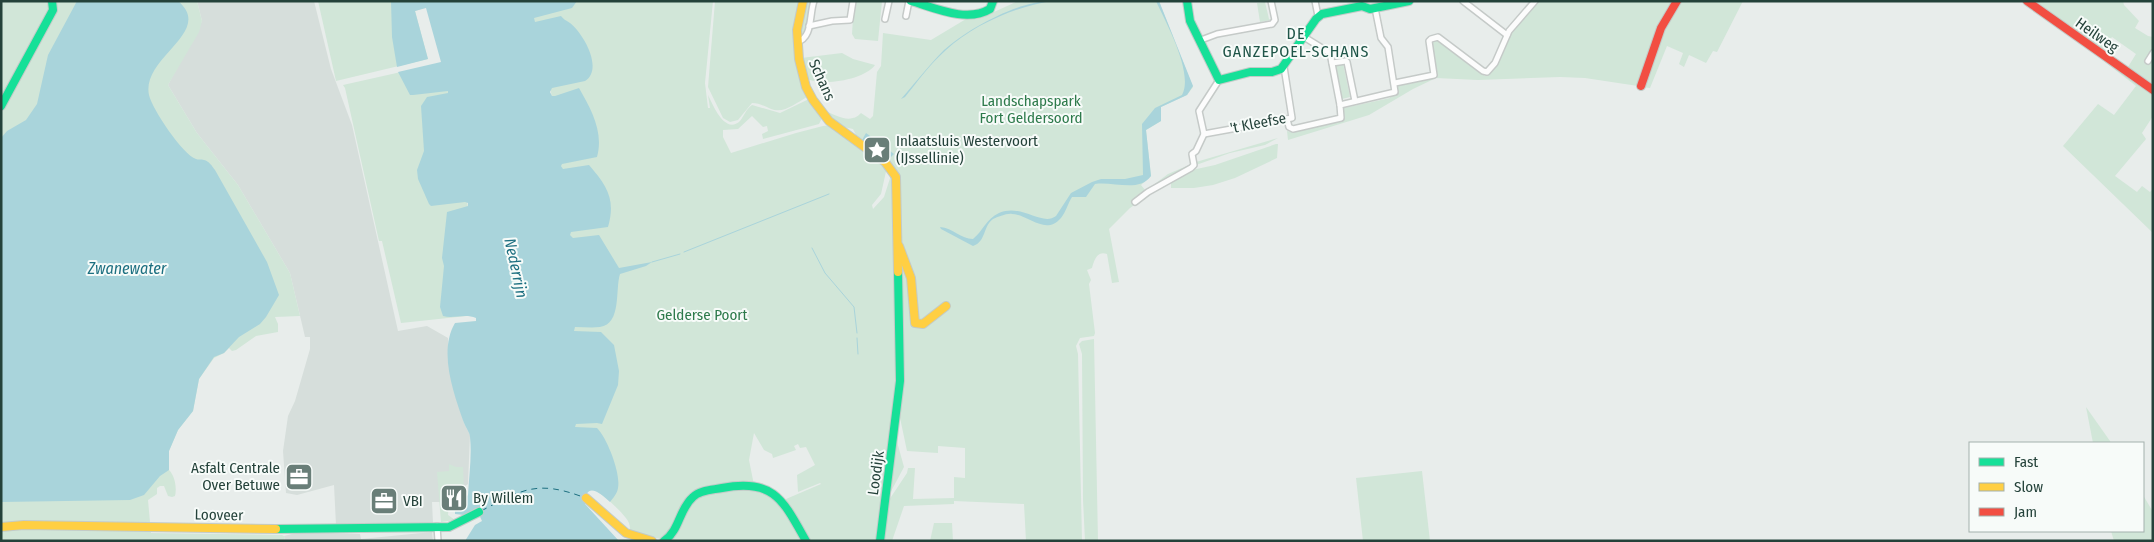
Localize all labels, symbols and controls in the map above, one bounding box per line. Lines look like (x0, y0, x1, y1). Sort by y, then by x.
street label: Heilweg (2072, 14, 2122, 56)
district label: DE GANZEPOEL-SCHANS (1223, 24, 1369, 61)
street label: Schans (805, 56, 839, 104)
park label: Landschapspark Fort Geldersoord (979, 92, 1083, 127)
street label: 't Kleefse (1228, 109, 1288, 137)
place label: Inlaatsluis Westervoort (IJssellinie) (896, 132, 1038, 167)
place icon: Inlaatsluis Westervoort (IJssellinie) (862, 135, 892, 165)
water label: Nederrijn (500, 236, 532, 300)
water label: Zwanewater (87, 259, 167, 278)
park label: Gelderse Poort (656, 306, 748, 324)
legend (1969, 442, 2144, 532)
street label: Loodijk (864, 450, 888, 496)
text: Fast (2014, 453, 2038, 471)
place label: Asfalt Centrale Over Betuwe (191, 459, 280, 494)
office icon: Asfalt Centrale Over Betuwe (284, 462, 314, 492)
text: Slow (2014, 478, 2043, 496)
restaurant icon: By Willem (439, 483, 469, 513)
office icon: VBI (369, 486, 399, 516)
place label: By Willem (473, 489, 533, 507)
place label: VBI (403, 492, 423, 510)
text: Jam (2014, 503, 2037, 521)
street label: Looveer (194, 506, 244, 524)

